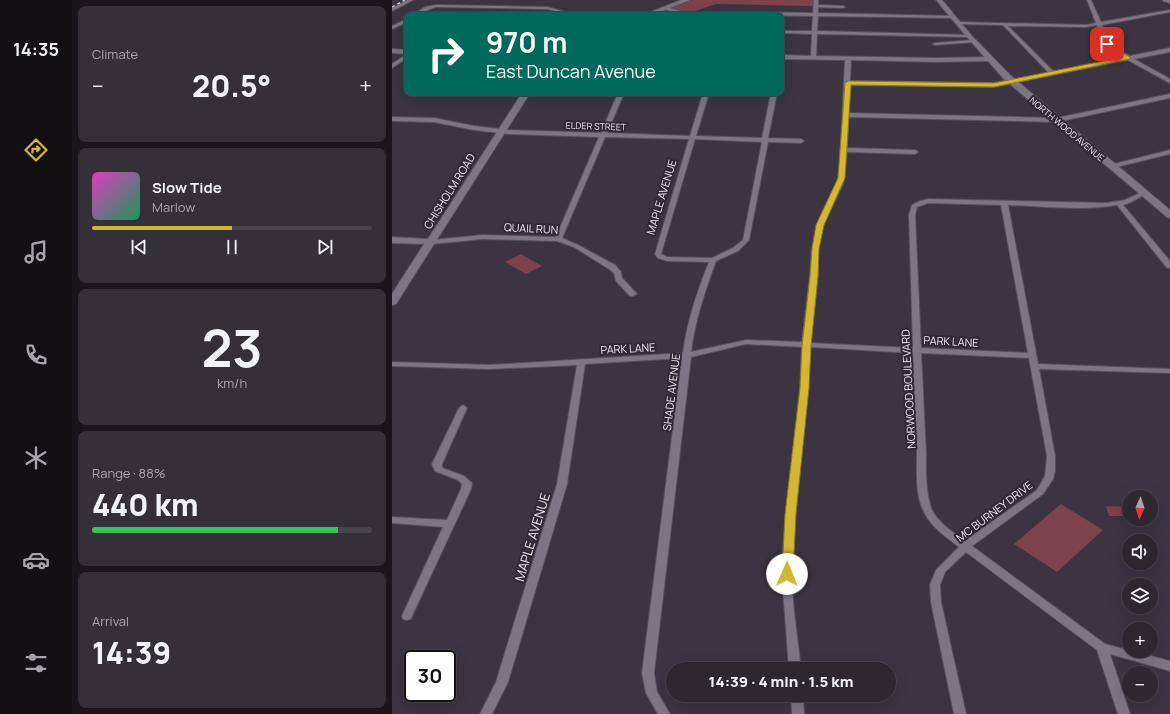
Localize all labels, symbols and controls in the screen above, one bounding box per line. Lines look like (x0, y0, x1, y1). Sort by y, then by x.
text: 970 m (486, 23, 567, 61)
pin (1090, 27, 1124, 61)
icon: right (420, 28, 472, 80)
icon: arrive (1096, 33, 1118, 55)
text: 14:35 (13, 37, 59, 61)
text: Climate (92, 45, 138, 63)
text: East Duncan Avenue (486, 59, 656, 83)
text: 20.5° (192, 65, 271, 106)
text: − (92, 71, 104, 101)
text: + (359, 71, 372, 101)
street label: NORTH WOOD AVENUE (1027, 94, 1107, 164)
street label: ELDER STREET (565, 118, 627, 134)
icon: directions (22, 136, 50, 164)
street label: CHISHOLM ROAD (420, 150, 478, 232)
street label: MAPLE AVENUE (642, 158, 680, 236)
text: Slow Tide (152, 177, 222, 198)
text: Marlow (152, 198, 195, 216)
street label: QUAIL RUN (503, 219, 559, 237)
icon: previous (128, 236, 150, 258)
icon: pause (221, 236, 243, 258)
icon: next (314, 236, 336, 258)
icon: music (22, 238, 50, 266)
text: 23 (201, 312, 263, 383)
street label: NORWOOD BOULEVARD (897, 329, 919, 449)
street label: PARK LANE (923, 332, 979, 350)
street label: PARK LANE (600, 339, 656, 357)
icon: phone (22, 341, 50, 369)
street label: SHADE AVENUE (659, 352, 683, 432)
text: km/h (217, 374, 247, 392)
icon: climate (22, 444, 50, 472)
text: Range · 88% (92, 464, 165, 482)
street label: MC BURNEY DRIVE (953, 477, 1035, 545)
text: 440 km (92, 484, 199, 525)
north arrow (1122, 490, 1158, 526)
map controls (1122, 490, 1158, 702)
street label: MAPLE AVENUE (510, 491, 554, 583)
button: sound (1122, 534, 1158, 570)
icon: car (22, 546, 50, 574)
position arrow (766, 553, 808, 595)
button: layers (1122, 578, 1158, 614)
text: Arrival (92, 612, 129, 630)
button: + (1122, 622, 1158, 658)
text: 14:39 (92, 632, 171, 673)
icon: filters (22, 649, 50, 677)
speed limit sign: 30 (404, 650, 456, 702)
button: − (1122, 666, 1158, 702)
text: 14:39 · 4 min · 1.5 km (709, 671, 853, 692)

